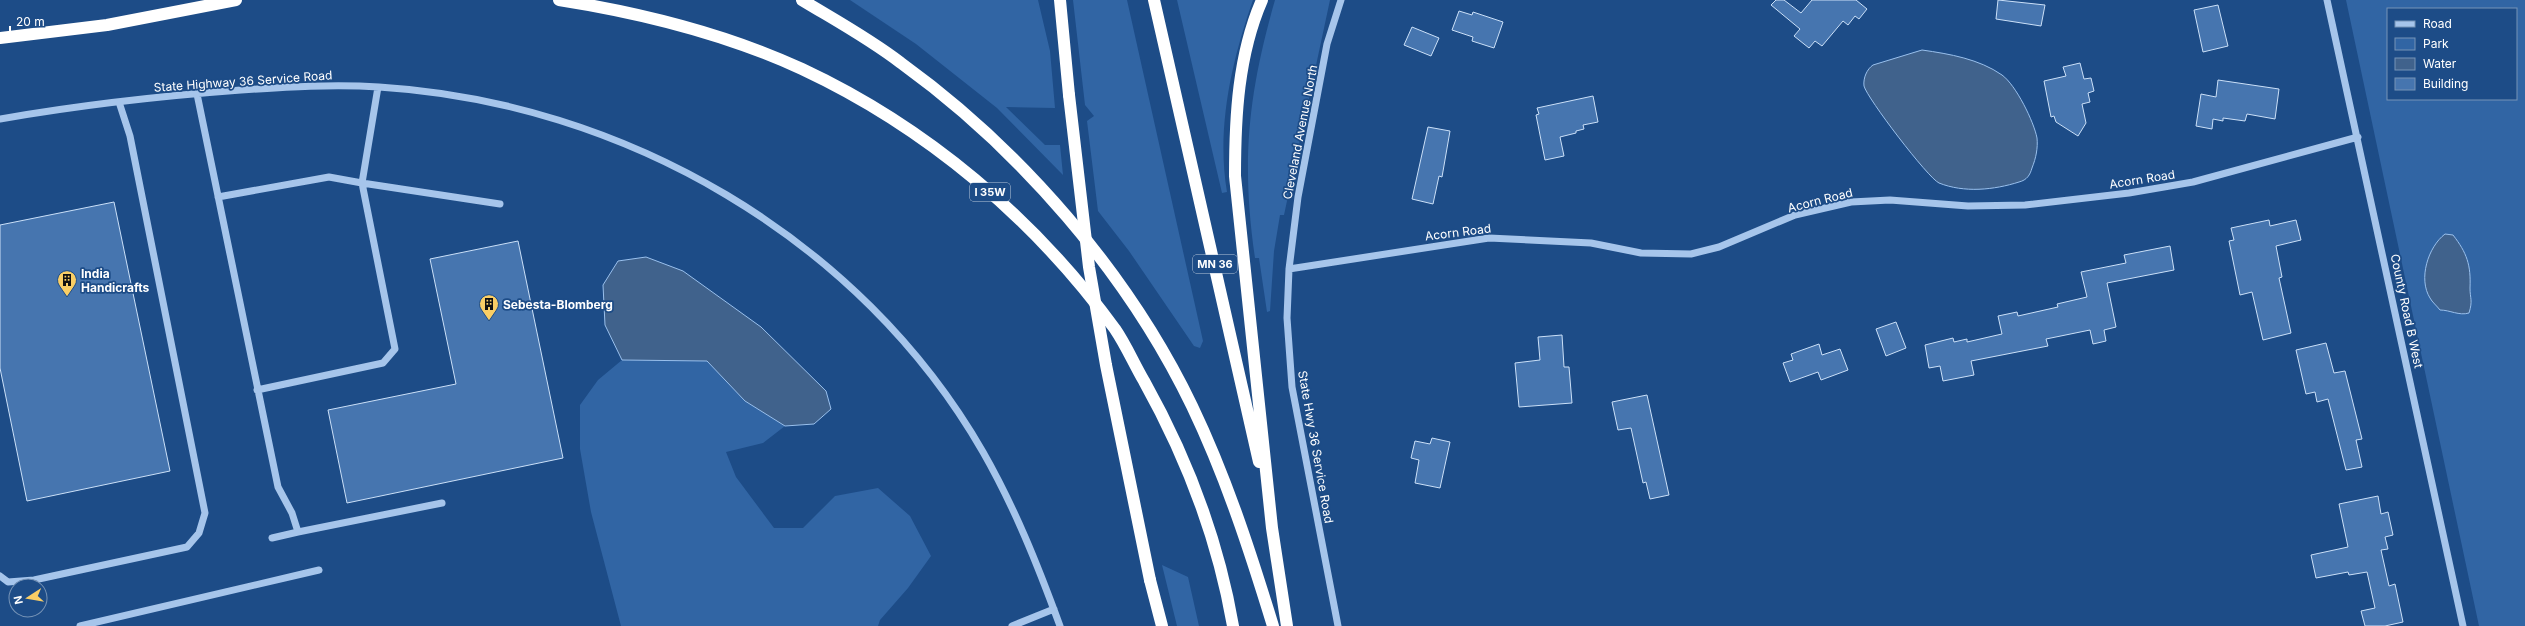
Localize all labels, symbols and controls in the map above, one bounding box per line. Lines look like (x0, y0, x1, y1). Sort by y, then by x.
scale bar (10, 8, 63, 34)
legend (2387, 8, 2517, 100)
text: 20 m (16, 14, 45, 29)
text: Road (2423, 16, 2452, 31)
text: Park (2423, 36, 2449, 51)
text: Water (2423, 56, 2457, 71)
street label: Cleveland Avenue North (1280, 63, 1320, 201)
street label: State Highway 36 Service Road (153, 67, 333, 95)
text: Building (2423, 76, 2468, 91)
street label: Acorn Road (2108, 166, 2176, 192)
road number: I 35W (970, 183, 1010, 201)
street label: Acorn Road (1786, 185, 1854, 215)
street label: Acorn Road (1424, 221, 1492, 243)
street label: County Road B West (2388, 252, 2426, 370)
road number: MN 36 (1193, 255, 1237, 273)
place label: India Handicrafts (81, 266, 150, 295)
building icon: India Handicrafts (56, 269, 78, 297)
building icon: Sebesta-Blomberg (478, 293, 500, 321)
place label: Sebesta-Blomberg (503, 297, 613, 312)
street label: State Hwy 36 Service Road (1295, 369, 1337, 525)
north arrow (8, 578, 48, 618)
text: N (10, 595, 26, 606)

